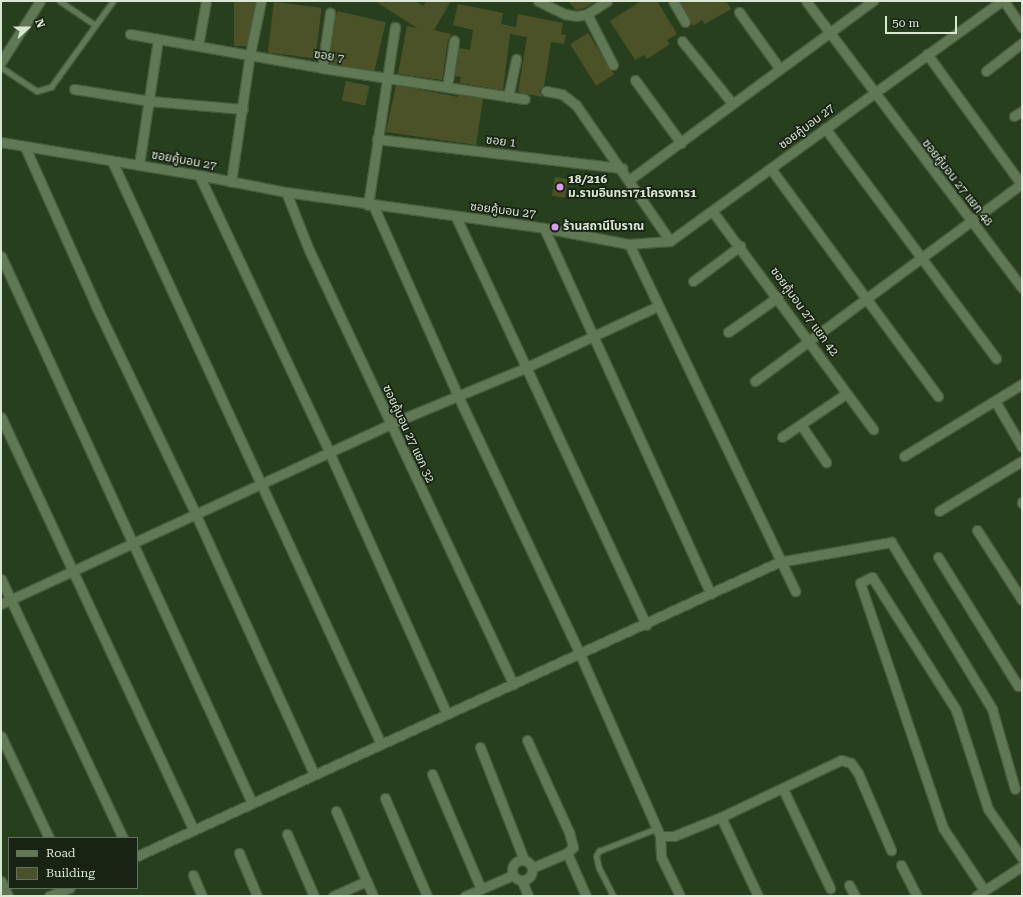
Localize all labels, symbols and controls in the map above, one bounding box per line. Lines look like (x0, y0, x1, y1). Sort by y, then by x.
north arrow (8, 8, 48, 48)
scale bar (887, 8, 959, 34)
text: 50 m (892, 16, 919, 30)
text: N (32, 17, 47, 30)
street label: ซอย 7 (313, 48, 345, 66)
street label: ซอยคู้บอน 27 (776, 101, 838, 153)
street label: ซอย 1 (485, 133, 517, 151)
street label: ซอยคู้บอน 27 แยก 48 (919, 137, 995, 229)
street label: ซอยคู้บอน 27 (150, 148, 218, 174)
place label: 18/216 ม.รามอินทรา71โครงการ1 (568, 173, 697, 201)
marker: 18/216 ม.รามอินทรา71โครงการ1 (555, 182, 565, 192)
street label: ซอยคู้บอน 27 (469, 200, 537, 222)
place label: ร้านสถานีโบราณ (563, 220, 644, 234)
marker: ร้านสถานีโบราณ (550, 222, 560, 232)
street label: ซอยคู้บอน 27 แยก 42 (767, 265, 841, 359)
street label: ซอยคู้บอน 27 แยก 32 (379, 383, 437, 485)
legend (8, 837, 138, 889)
text: Road (46, 846, 75, 860)
text: Building (46, 866, 95, 880)

